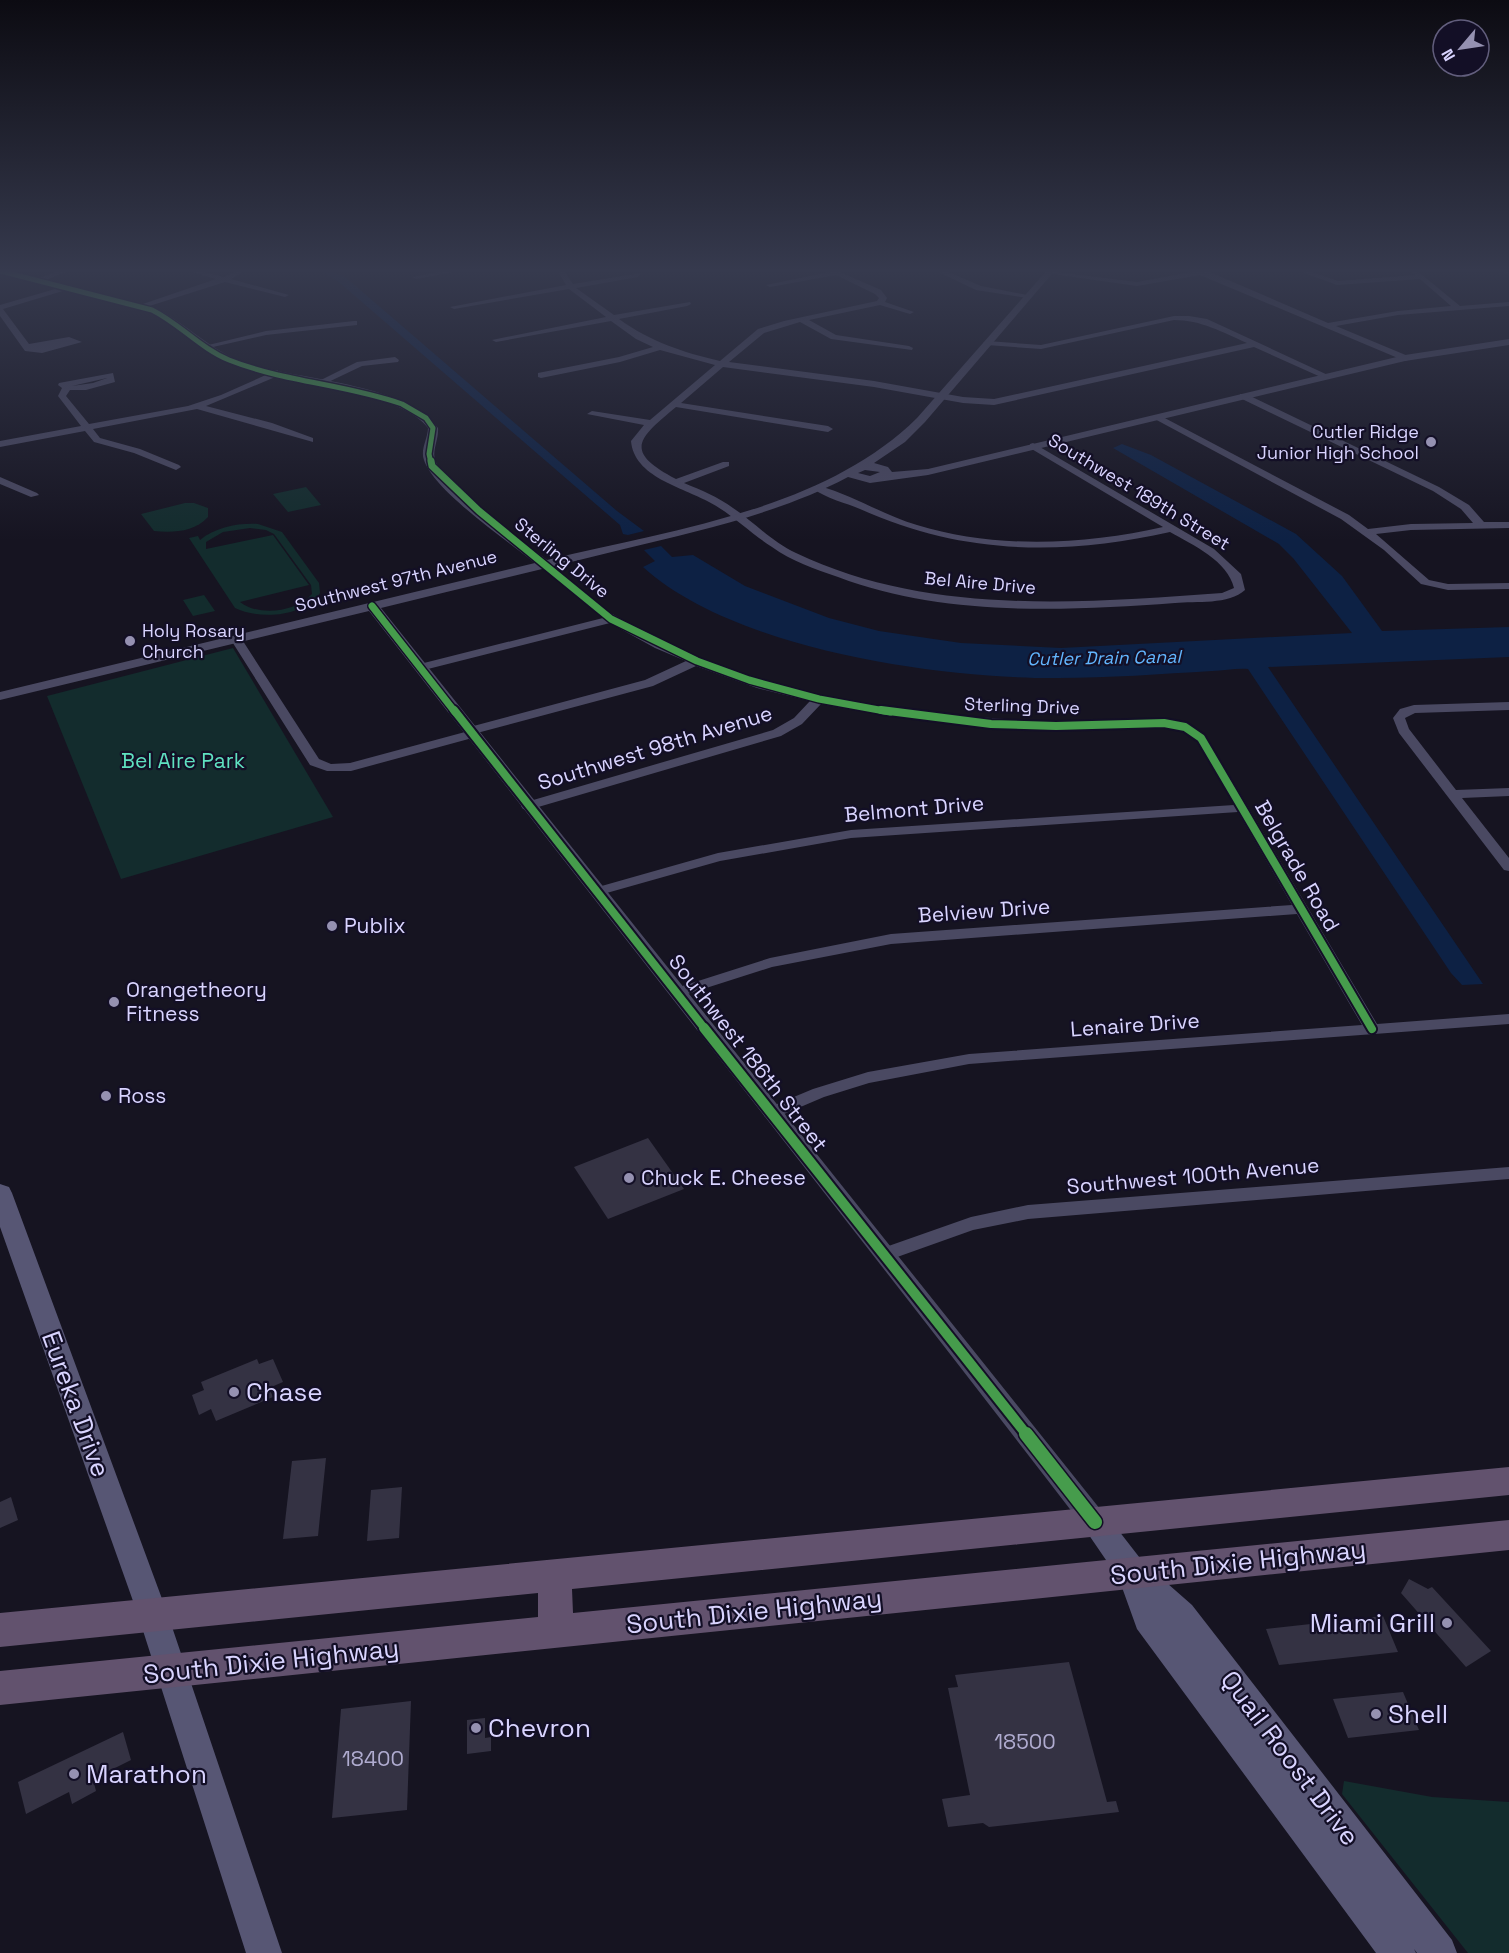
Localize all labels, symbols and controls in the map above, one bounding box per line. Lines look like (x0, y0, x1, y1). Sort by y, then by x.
north arrow (1431, 18, 1491, 78)
text: N (1437, 45, 1460, 65)
place label: Cutler Ridge Junior High School (1257, 420, 1419, 464)
street label: Southwest 189th Street (1044, 428, 1234, 555)
marker: Cutler Ridge Junior High School (1424, 435, 1438, 449)
street label: Sterling Drive (510, 512, 614, 603)
street label: Southwest 97th Avenue (292, 544, 499, 617)
street label: Bel Aire Drive (923, 566, 1037, 599)
place label: Holy Rosary Church (142, 619, 245, 663)
marker: Holy Rosary Church (123, 634, 137, 648)
water label: Cutler Drain Canal (1027, 645, 1184, 670)
street label: Sterling Drive (964, 692, 1080, 719)
street label: Southwest 98th Avenue (534, 699, 775, 796)
park label: Bel Aire Park (121, 747, 245, 774)
street label: Belmont Drive (843, 789, 985, 828)
street label: Belgrade Road (1249, 795, 1346, 936)
street label: Belview Drive (917, 892, 1051, 929)
place label: Publix (344, 912, 406, 939)
marker: Publix (325, 919, 339, 933)
street label: Southwest 186th Street (663, 949, 834, 1157)
place label: Orangetheory Fitness (126, 976, 267, 1027)
marker: Orangetheory Fitness (107, 995, 121, 1009)
street label: Lenaire Drive (1069, 1007, 1201, 1042)
place label: Ross (118, 1082, 166, 1109)
marker: Ross (99, 1089, 113, 1103)
street label: Southwest 100th Avenue (1065, 1151, 1320, 1200)
place label: Chuck E. Cheese (641, 1164, 806, 1191)
marker: Chuck E. Cheese (622, 1171, 636, 1185)
street label: Eureka Drive (34, 1326, 118, 1482)
place label: Chase (246, 1375, 323, 1409)
marker: Chase (227, 1385, 241, 1399)
street label: South Dixie Highway (1108, 1532, 1368, 1592)
street label: South Dixie Highway (624, 1581, 884, 1641)
place label: Miami Grill (1310, 1606, 1435, 1640)
marker: Miami Grill (1440, 1616, 1454, 1630)
street label: South Dixie Highway (141, 1631, 401, 1691)
street label: Quail Roost Drive (1213, 1664, 1367, 1852)
place label: Shell (1388, 1697, 1448, 1731)
marker: Shell (1369, 1707, 1383, 1721)
place label: Chevron (488, 1711, 591, 1745)
marker: Chevron (469, 1721, 483, 1735)
house number: 18500 (994, 1728, 1056, 1755)
house number: 18400 (342, 1745, 404, 1772)
place label: Marathon (86, 1757, 207, 1791)
marker: Marathon (67, 1767, 81, 1781)

